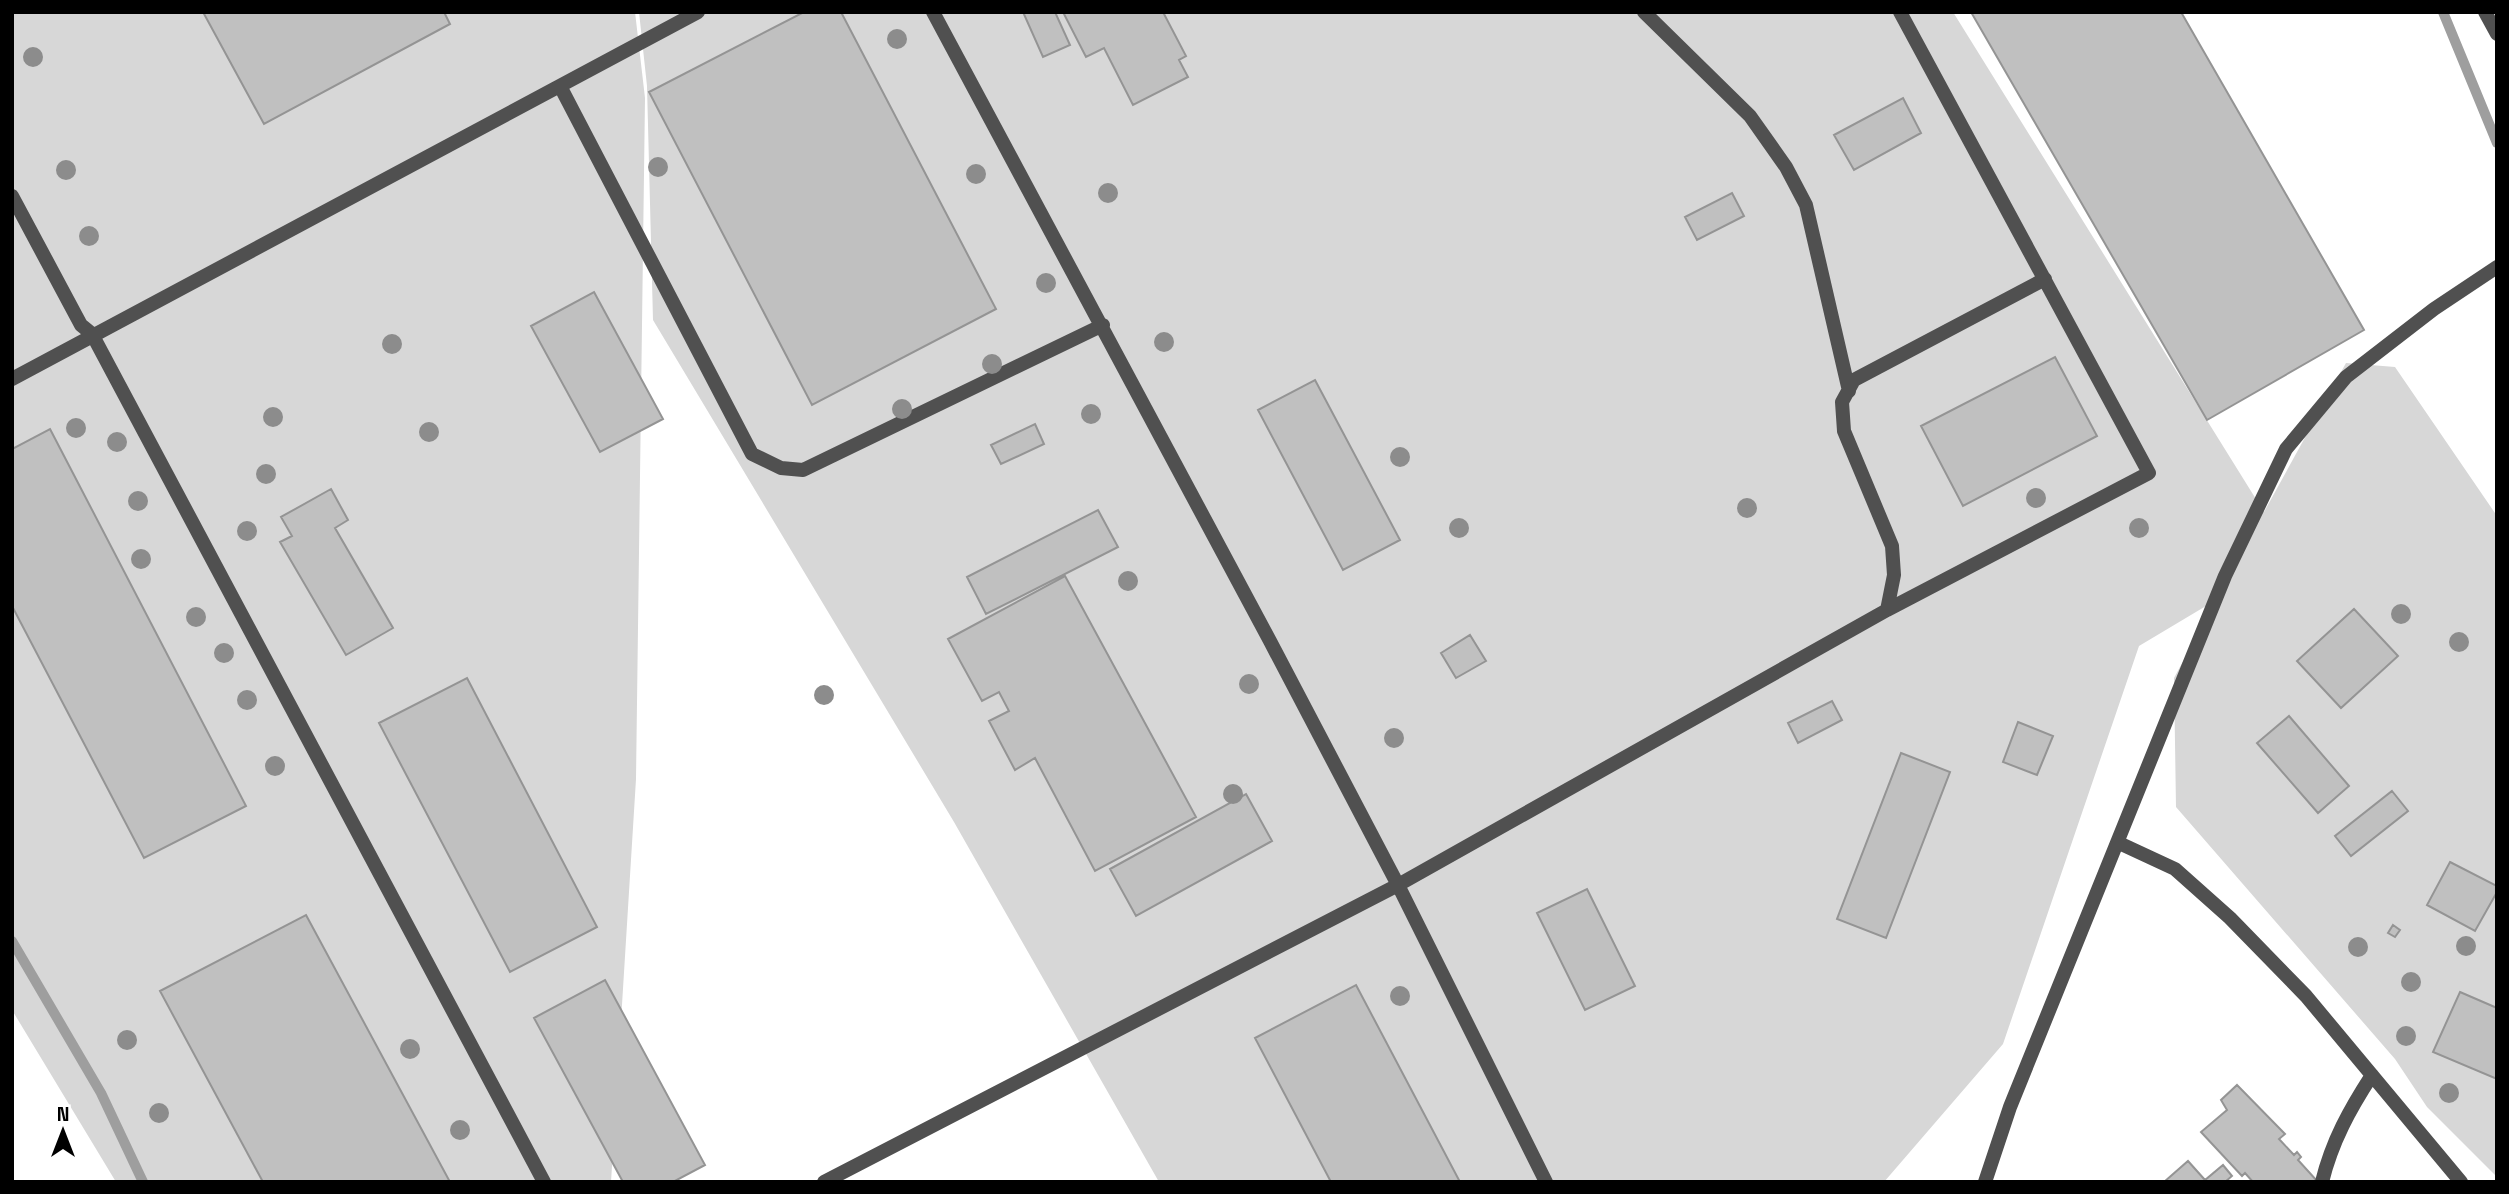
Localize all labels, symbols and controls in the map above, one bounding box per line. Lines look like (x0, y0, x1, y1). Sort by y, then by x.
north arrow (28, 1096, 98, 1166)
text: N (57, 1102, 69, 1127)

